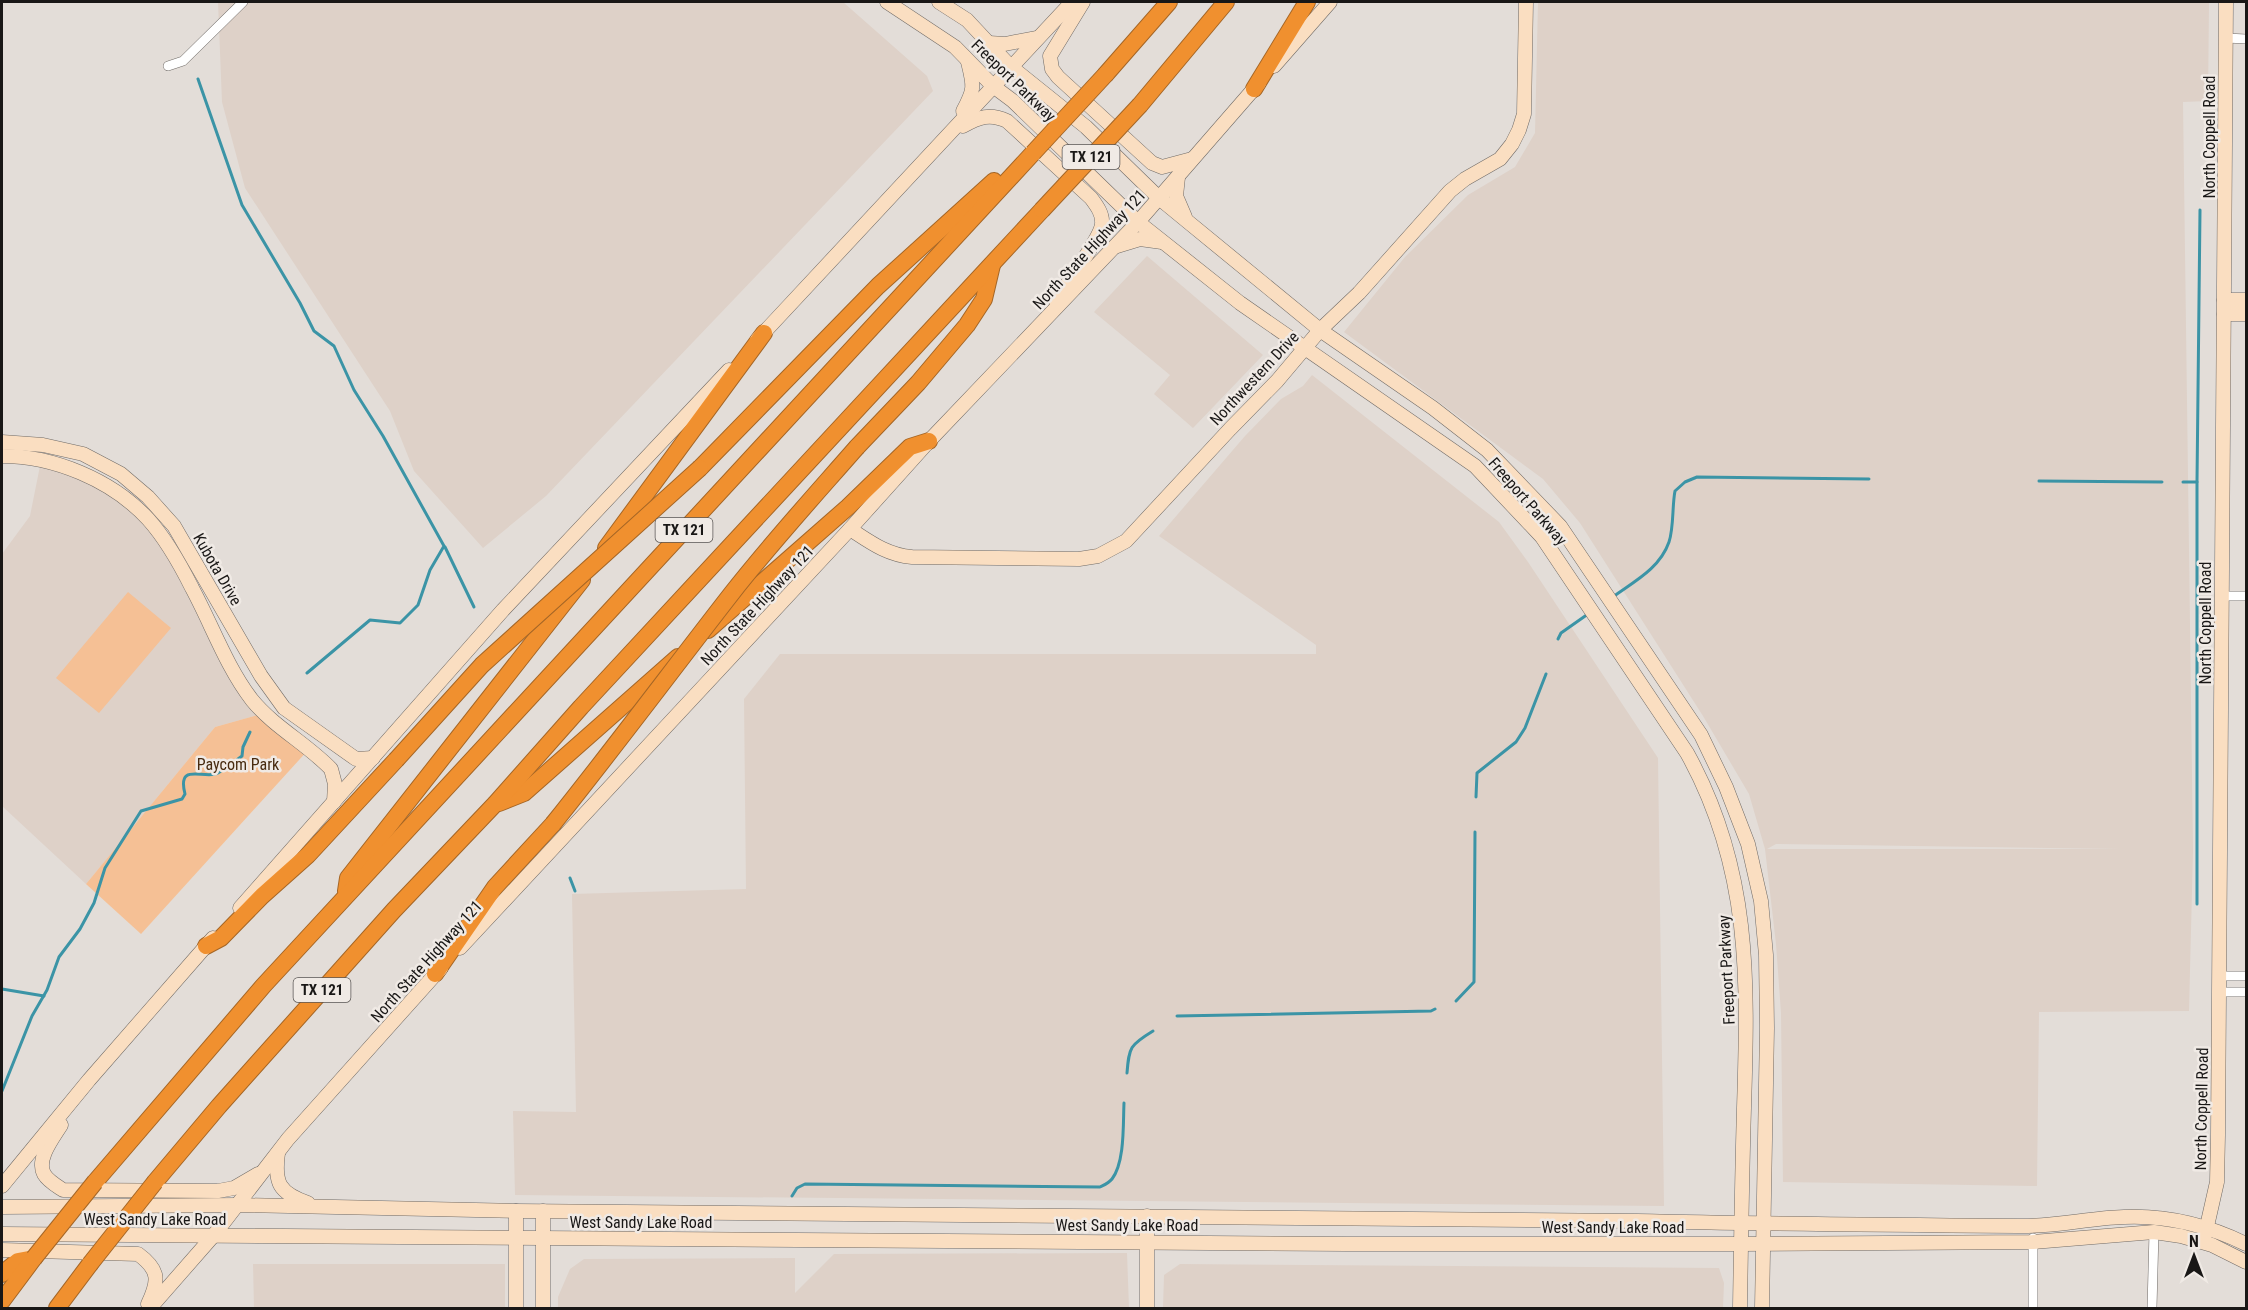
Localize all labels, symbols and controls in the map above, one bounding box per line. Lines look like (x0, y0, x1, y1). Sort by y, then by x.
street label: Freeport Parkway (968, 35, 1060, 126)
street label: North Coppell Road (2200, 76, 2219, 198)
road number: TX 121 (1062, 145, 1120, 169)
street label: North State Highway 121 (1029, 185, 1150, 313)
street label: Northwestern Drive (1206, 327, 1303, 429)
street label: Freeport Parkway (1484, 454, 1571, 549)
road number: TX 121 (656, 518, 712, 542)
street label: Kubota Drive (189, 530, 246, 609)
street label: North State Highway 121 (697, 541, 818, 669)
street label: North Coppell Road (2196, 562, 2215, 684)
park label: Paycom Park (197, 755, 280, 774)
street label: North State Highway 121 (367, 897, 486, 1026)
street label: Freeport Parkway (1714, 914, 1739, 1025)
road number: TX 121 (294, 978, 350, 1002)
street label: North Coppell Road (2191, 1047, 2212, 1171)
street label: West Sandy Lake Road (84, 1210, 226, 1229)
street label: West Sandy Lake Road (570, 1213, 712, 1232)
street label: West Sandy Lake Road (1056, 1216, 1198, 1235)
street label: West Sandy Lake Road (1542, 1218, 1684, 1237)
north arrow (2164, 1226, 2224, 1286)
text: N (2189, 1232, 2199, 1251)

